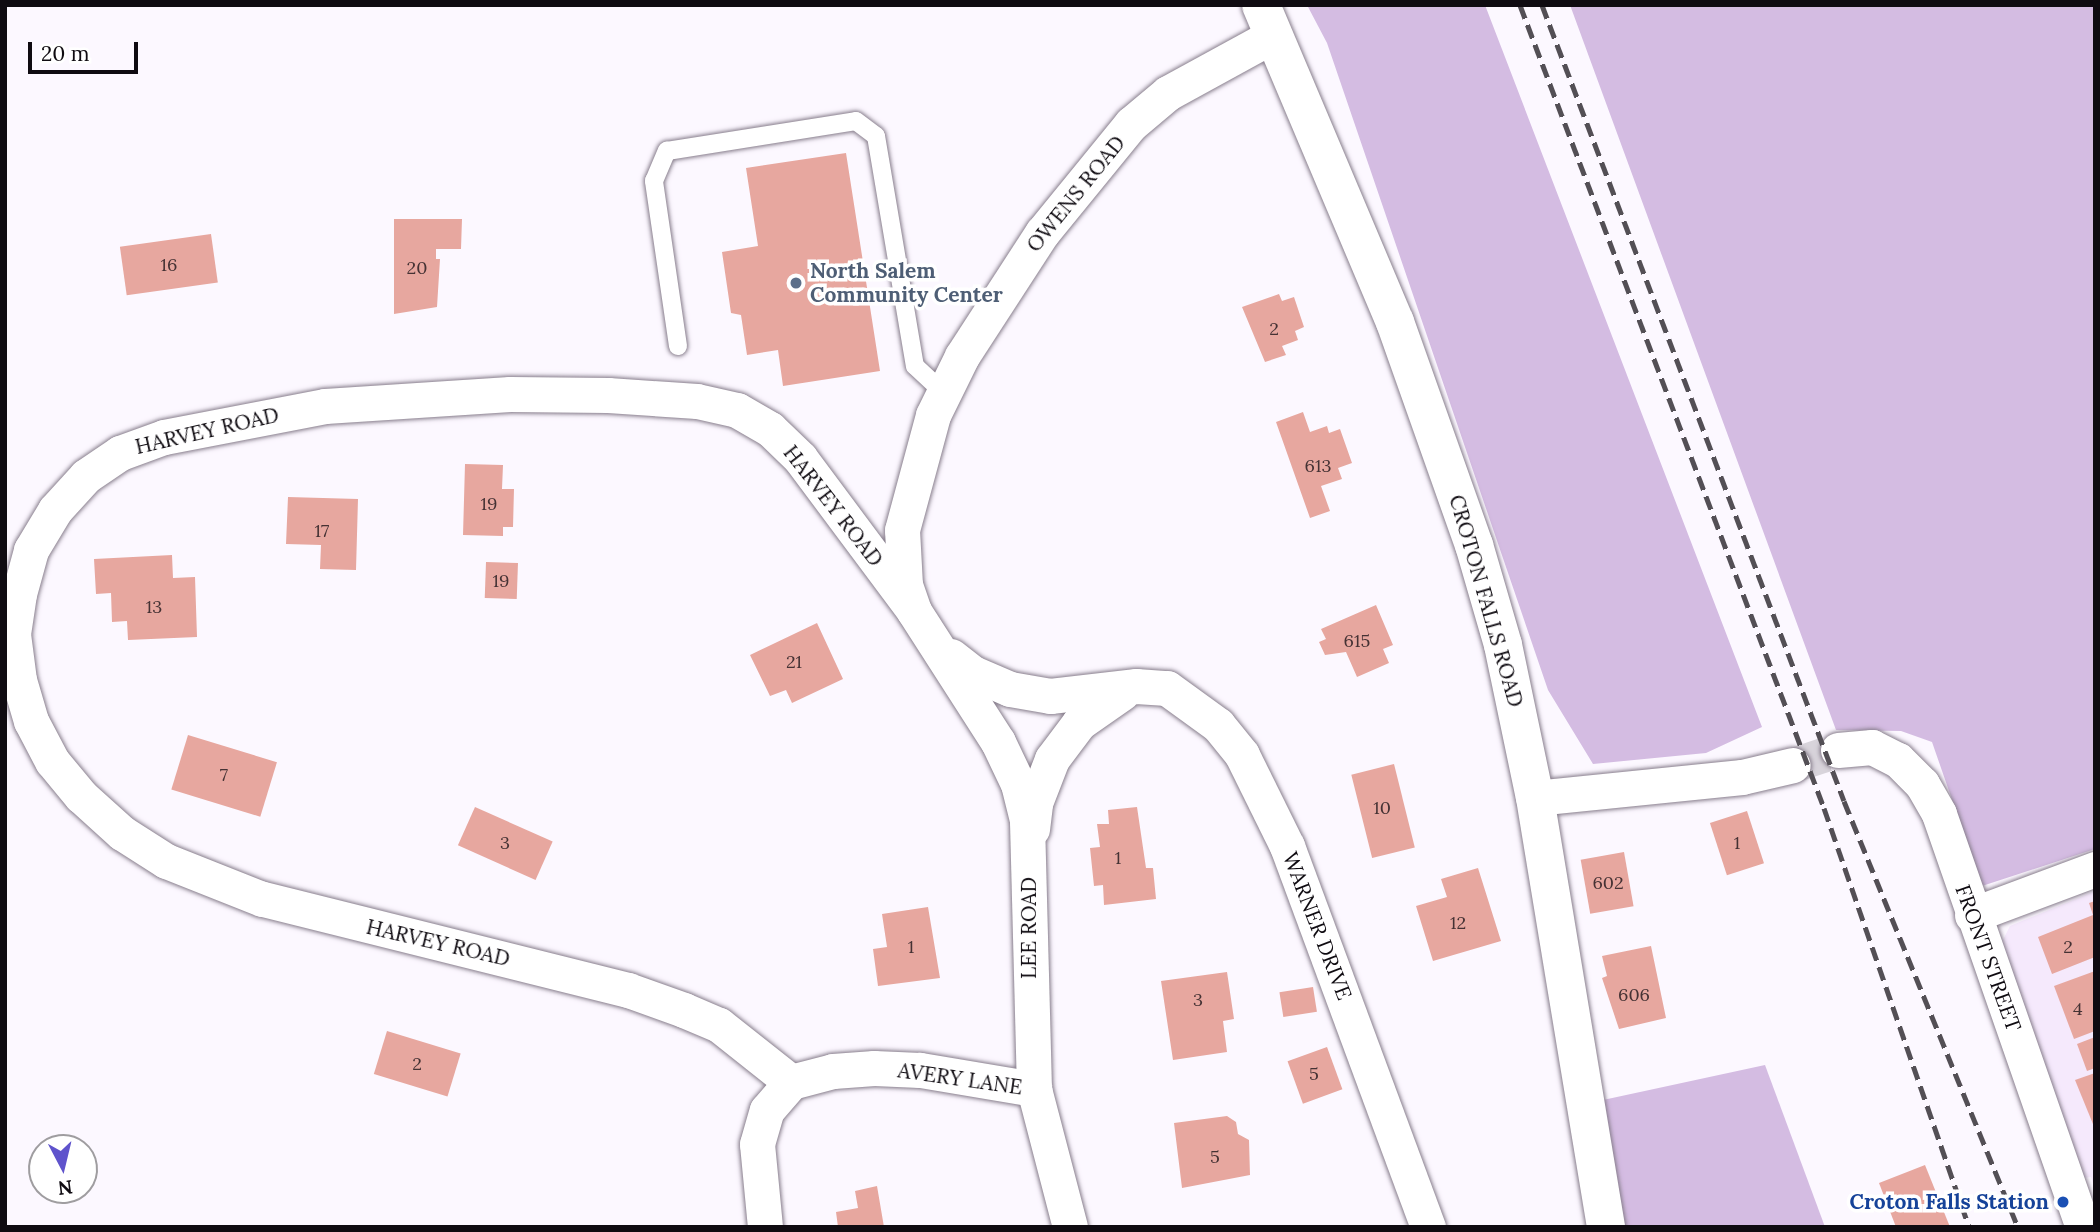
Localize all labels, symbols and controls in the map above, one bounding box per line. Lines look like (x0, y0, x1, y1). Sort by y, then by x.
scale bar (32, 28, 142, 72)
text: 20 m (41, 40, 90, 67)
street label: OWENS ROAD (1021, 131, 1131, 257)
house number: 16 (161, 254, 177, 276)
house number: 20 (407, 257, 427, 279)
place label: North Salem Community Center (810, 258, 1003, 308)
marker: North Salem Community Center (788, 275, 804, 291)
house number: 2 (1269, 318, 1279, 340)
street label: HARVEY ROAD (133, 402, 281, 460)
street label: HARVEY ROAD (778, 440, 888, 572)
house number: 613 (1305, 455, 1331, 477)
street label: CROTON FALLS ROAD (1444, 492, 1528, 710)
house number: 19 (481, 493, 497, 515)
house number: 17 (315, 520, 329, 542)
house number: 19 (493, 570, 509, 592)
house number: 13 (146, 596, 162, 618)
house number: 615 (1344, 630, 1370, 652)
house number: 21 (786, 651, 802, 673)
house number: 7 (220, 764, 228, 786)
house number: 10 (1373, 797, 1391, 819)
house number: 3 (500, 832, 510, 854)
house number: 1 (1734, 832, 1740, 854)
house number: 1 (1115, 847, 1121, 869)
street label: WARNER DRIVE (1277, 848, 1357, 1004)
house number: 602 (1592, 872, 1624, 894)
street label: LEE ROAD (1016, 877, 1042, 979)
street label: FRONT STREET (1950, 881, 2026, 1035)
house number: 12 (1450, 912, 1466, 934)
street label: HARVEY ROAD (364, 914, 512, 972)
house number: 1 (908, 936, 914, 958)
house number: 2 (2063, 936, 2073, 958)
house number: 606 (1618, 984, 1650, 1006)
house number: 3 (1193, 989, 1203, 1011)
house number: 4 (2073, 998, 2083, 1020)
house number: 2 (412, 1053, 422, 1075)
street label: AVERY LANE (896, 1058, 1024, 1100)
house number: 5 (1309, 1063, 1319, 1085)
north arrow (28, 1134, 98, 1204)
house number: 5 (1210, 1146, 1220, 1168)
text: N (57, 1175, 74, 1201)
place label: Croton Falls Station (1850, 1189, 2049, 1215)
marker: Croton Falls Station (2055, 1194, 2071, 1210)

